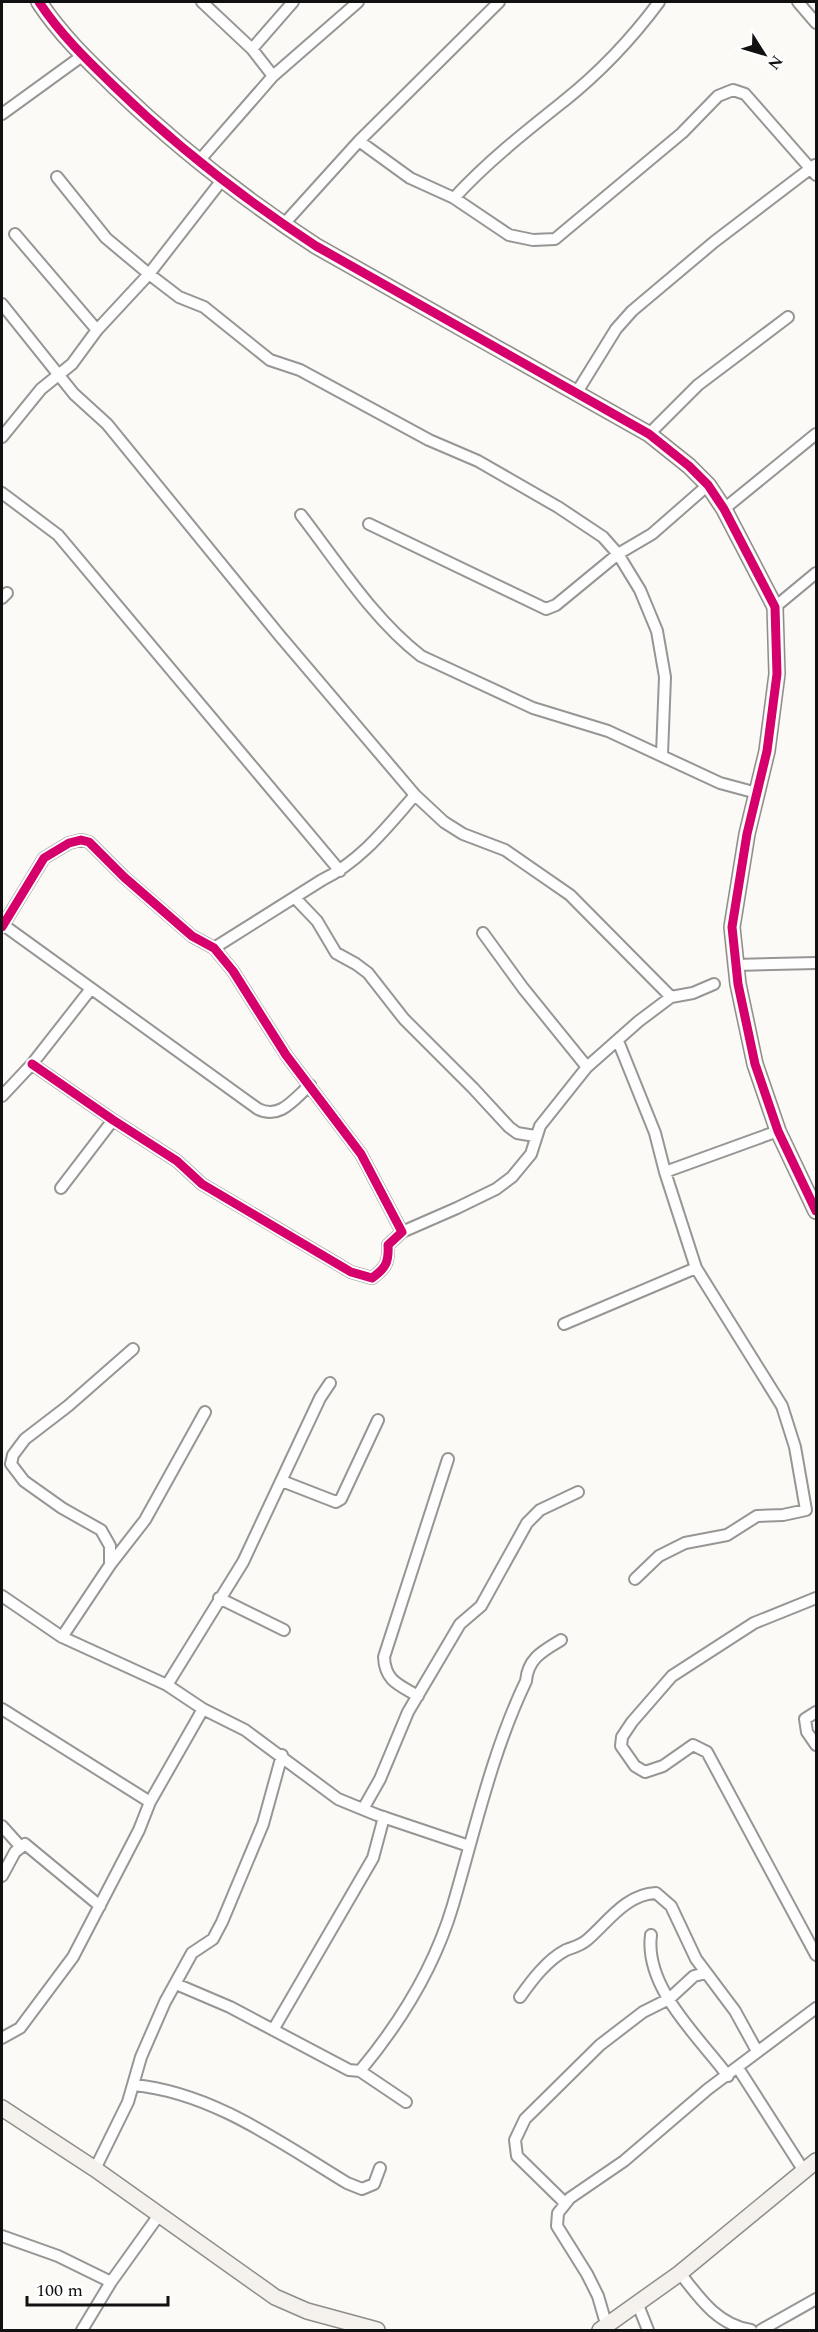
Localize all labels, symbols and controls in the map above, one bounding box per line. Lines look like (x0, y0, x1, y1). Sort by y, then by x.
north arrow (734, 24, 794, 84)
text: N (762, 50, 789, 75)
scale bar (27, 2269, 168, 2307)
text: 100 m (36, 2277, 83, 2304)

